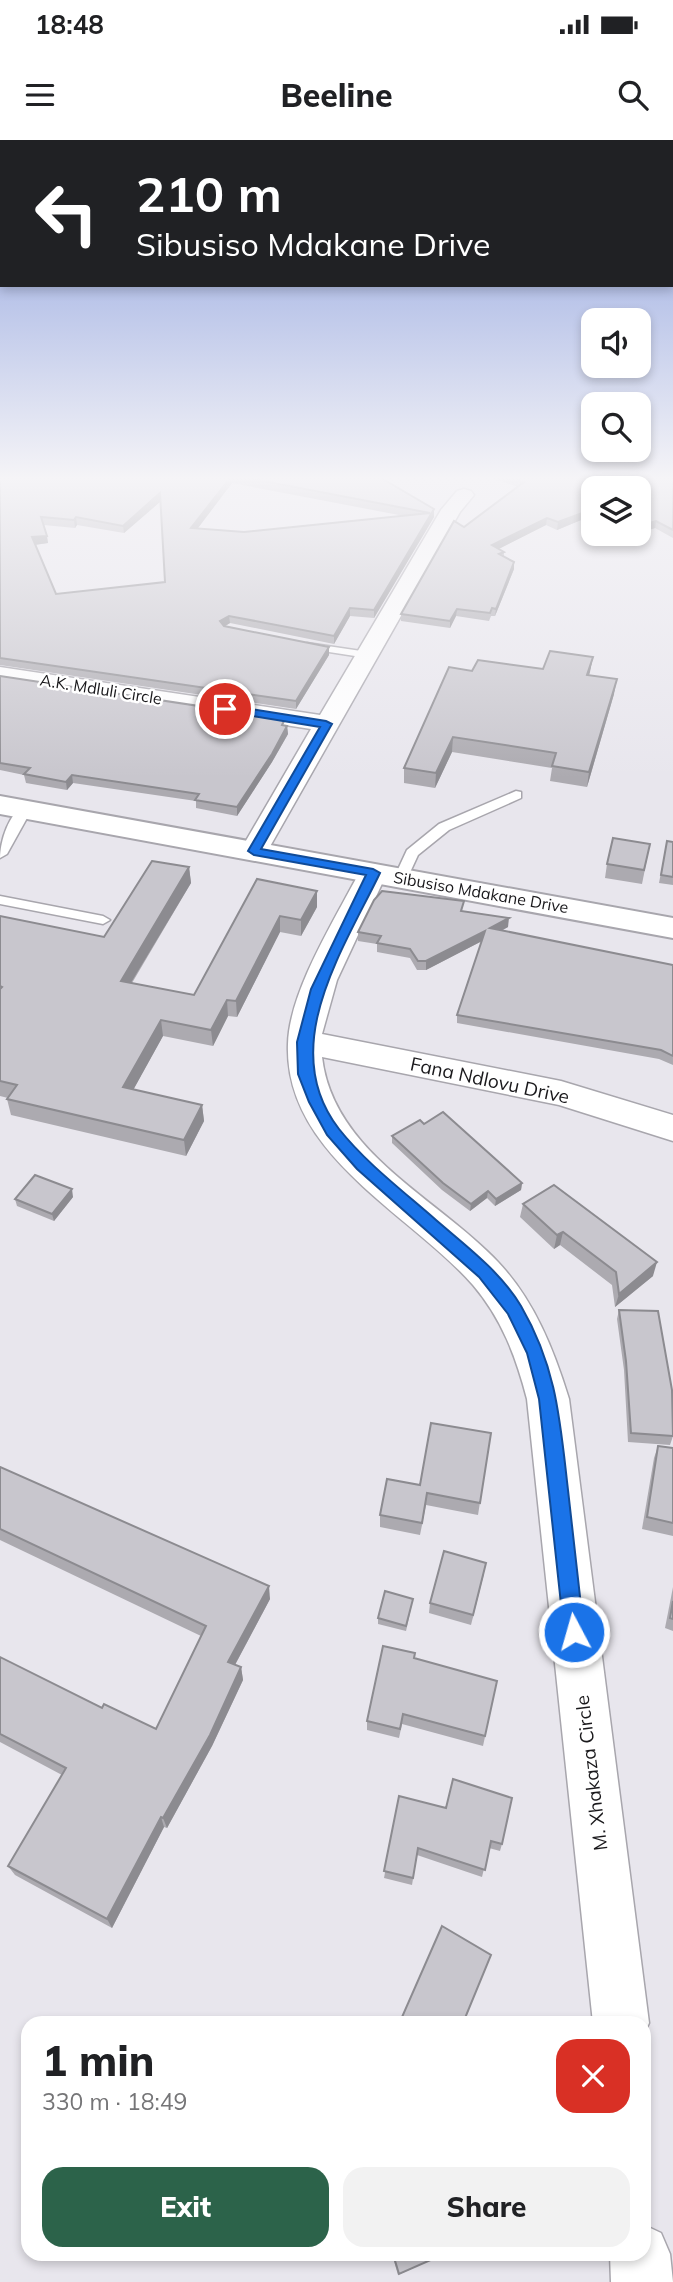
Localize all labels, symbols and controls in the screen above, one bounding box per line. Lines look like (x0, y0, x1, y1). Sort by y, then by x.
text: 18:48 (35, 8, 104, 41)
text: Beeline (280, 75, 393, 115)
icon: menu (21, 76, 59, 114)
icon: search (614, 76, 652, 114)
text: 210 m (136, 163, 282, 224)
icon: left (21, 168, 112, 259)
text: Sibusiso Mdakane Drive (136, 224, 490, 264)
map controls (581, 308, 651, 546)
button: sound (581, 308, 651, 378)
button: search (581, 392, 651, 462)
button: layers (581, 476, 651, 546)
street label: A.K. Mdluli Circle (39, 670, 163, 708)
pin (195, 679, 255, 739)
icon: arrive (206, 690, 244, 728)
street label: Sibusiso Mdakane Drive (392, 867, 570, 917)
street label: Fana Ndlovu Drive (408, 1051, 572, 1109)
position arrow (537, 1595, 611, 1669)
street label: M. Xhakaza Circle (570, 1694, 612, 1852)
text: 1 min (42, 2034, 155, 2087)
button: close (556, 2039, 630, 2113)
text: 330 m · 18:49 (42, 2087, 187, 2116)
button: Exit (42, 2167, 329, 2247)
button: Share (343, 2167, 630, 2247)

